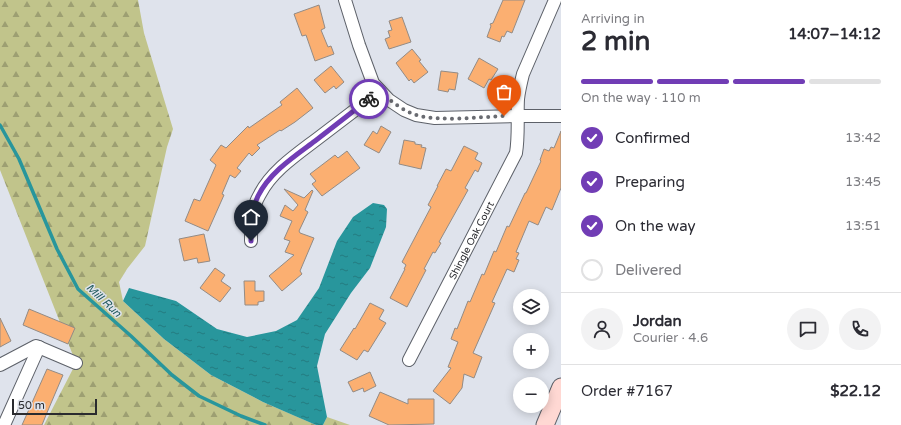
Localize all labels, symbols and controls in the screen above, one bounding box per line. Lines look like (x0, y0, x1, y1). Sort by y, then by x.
text: Arriving in (581, 11, 645, 27)
text: 14:07–14:12 (788, 25, 881, 43)
text: 2 min (581, 26, 650, 57)
pin (487, 75, 521, 116)
courier (349, 79, 389, 119)
icon: bag (493, 81, 515, 103)
icon: bike (358, 88, 380, 110)
text: On the way · 110 m (581, 90, 701, 106)
icon: check (581, 127, 603, 149)
text: Confirmed (615, 129, 690, 147)
text: 13:42 (845, 130, 881, 146)
icon: check (581, 171, 603, 193)
text: Preparing (615, 173, 685, 191)
text: 13:45 (845, 174, 881, 190)
street label: Shingle Oak Court (447, 199, 497, 282)
pin (234, 200, 268, 241)
icon: home (240, 206, 262, 228)
icon: check (581, 215, 603, 237)
text: On the way (615, 217, 695, 235)
text: 13:51 (845, 218, 881, 234)
text: Delivered (615, 261, 682, 279)
water label: Mill Run (84, 281, 124, 320)
map controls (513, 289, 549, 413)
button: layers (513, 289, 549, 325)
button: person (581, 308, 623, 350)
button: chat (787, 308, 829, 350)
button: phone (839, 308, 881, 350)
text: Jordan (633, 312, 682, 330)
text: Courier · 4.6 (633, 330, 708, 346)
button: + (513, 333, 549, 369)
button: − (513, 377, 549, 413)
text: Order #7167 (581, 382, 673, 400)
text: $22.12 (830, 382, 881, 400)
scale bar (12, 397, 97, 416)
text: 50 m (18, 399, 45, 412)

